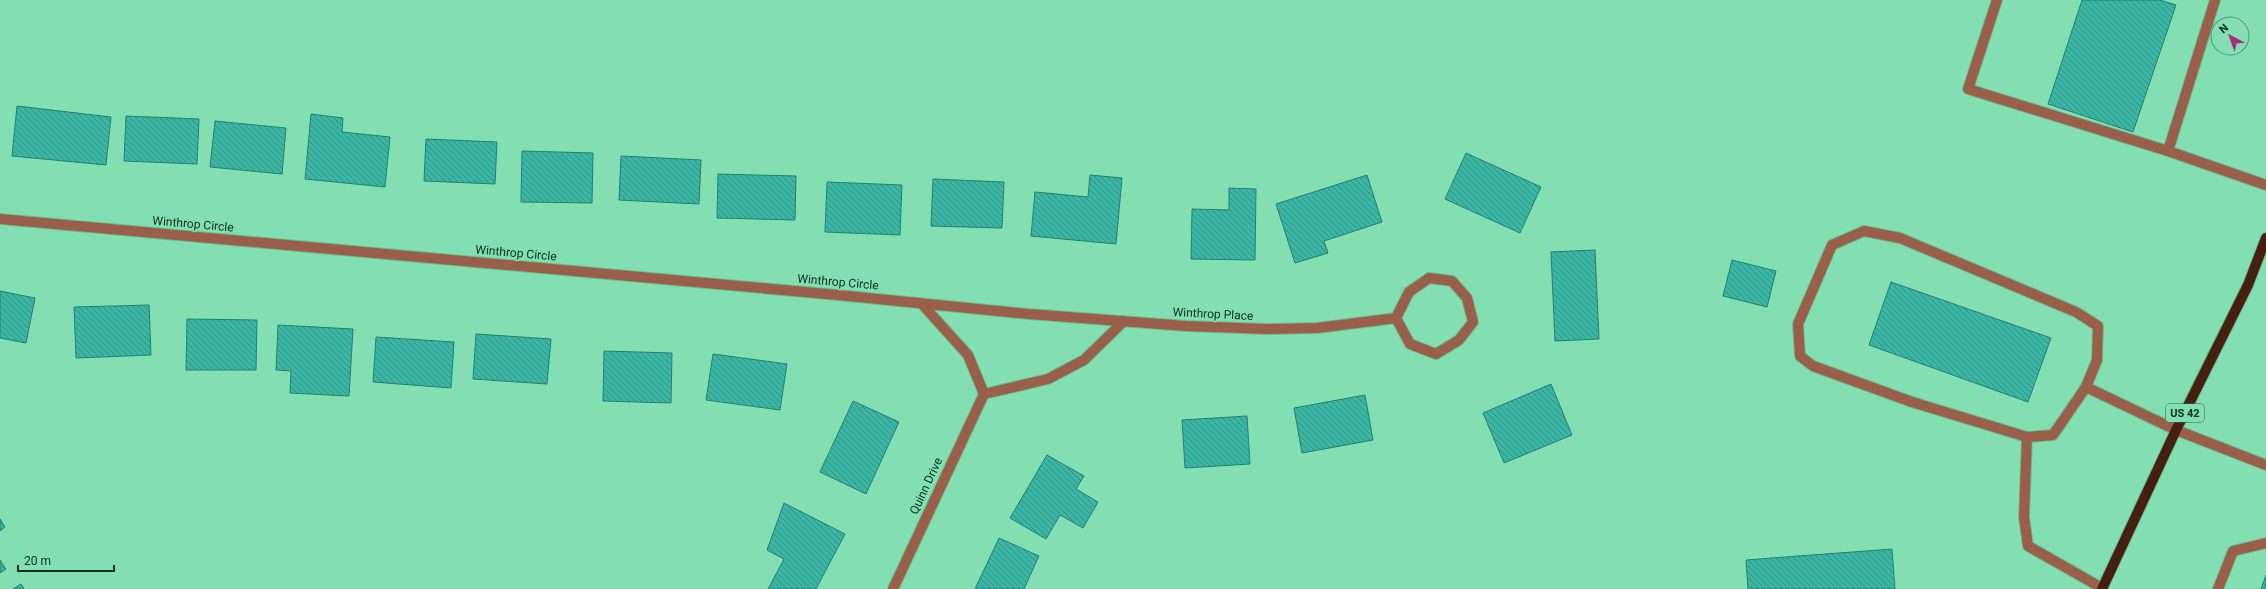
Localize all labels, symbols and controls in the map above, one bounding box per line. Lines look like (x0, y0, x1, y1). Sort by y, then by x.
north arrow (2210, 16, 2250, 56)
text: N (2217, 21, 2231, 36)
street label: Winthrop Circle (152, 213, 234, 235)
street label: Winthrop Circle (475, 242, 557, 264)
street label: Winthrop Circle (797, 271, 879, 293)
street label: Winthrop Place (1172, 305, 1254, 323)
road number: US 42 (2166, 404, 2204, 422)
street label: Quinn Drive (907, 455, 945, 517)
scale bar (18, 547, 114, 573)
text: 20 m (24, 554, 51, 568)

